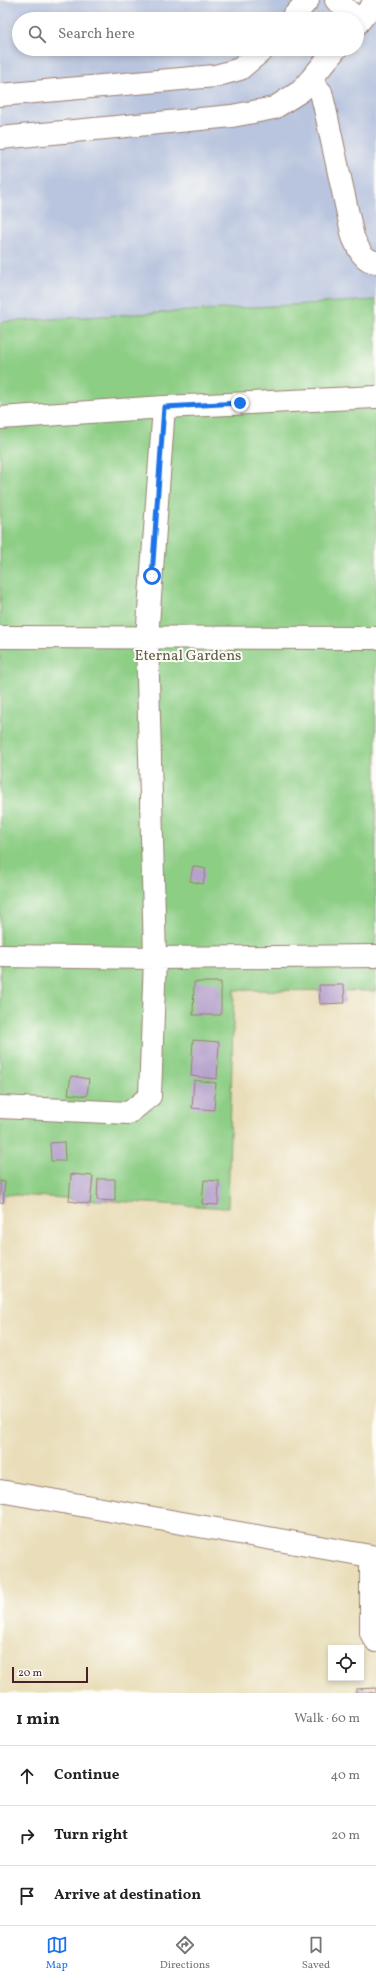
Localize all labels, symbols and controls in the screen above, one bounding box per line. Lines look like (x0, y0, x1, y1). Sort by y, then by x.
search box (12, 12, 364, 56)
icon: search (26, 23, 48, 45)
text: Search here (58, 24, 135, 45)
route end (231, 394, 249, 412)
route start (143, 567, 161, 585)
park label: Eternal Gardens (134, 646, 242, 667)
map controls (328, 1645, 364, 1681)
button: locate (328, 1645, 364, 1681)
scale bar (12, 1665, 88, 1684)
text: 20 m (18, 1666, 42, 1681)
text: 1 min (16, 1708, 60, 1731)
text: Walk · 60 m (294, 1710, 360, 1728)
icon: ahead (16, 1765, 38, 1787)
text: Continue (54, 1765, 119, 1786)
text: 40 m (331, 1767, 360, 1785)
icon: right (16, 1825, 38, 1847)
text: Turn right (54, 1825, 128, 1846)
text: 20 m (331, 1827, 360, 1845)
icon: arrive (16, 1885, 38, 1907)
text: Arrive at destination (54, 1885, 201, 1906)
tab: Map (46, 1934, 68, 1973)
tab: Directions (160, 1934, 210, 1973)
tab: Saved (302, 1934, 330, 1973)

